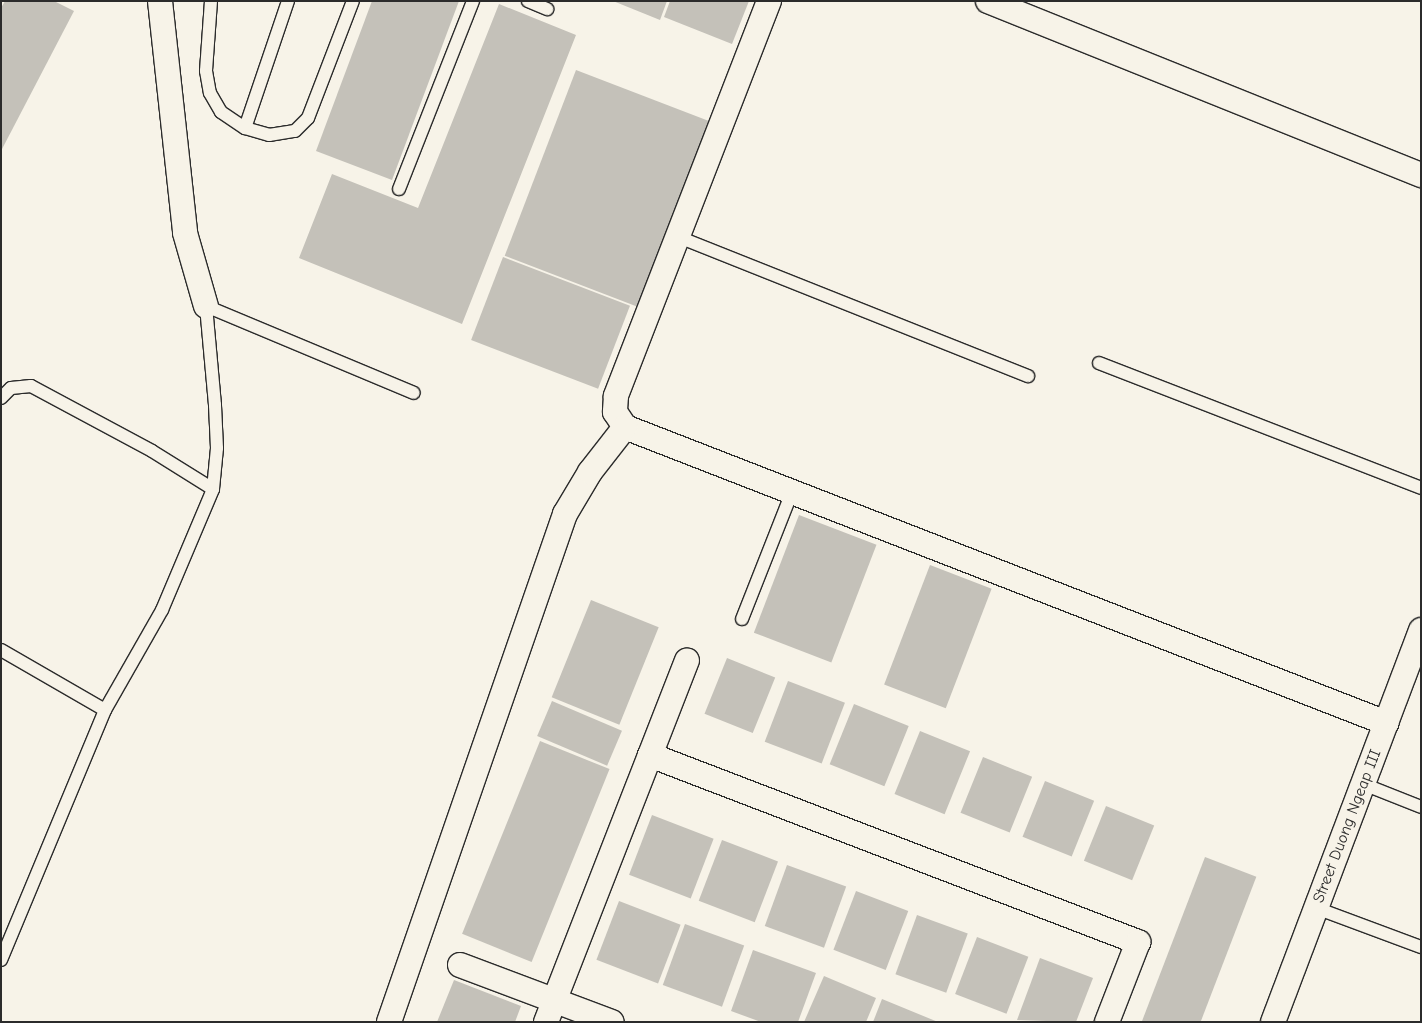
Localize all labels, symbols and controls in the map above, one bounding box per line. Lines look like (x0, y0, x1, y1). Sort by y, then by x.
street label: Street Duong Ngeap III (1309, 747, 1385, 905)

